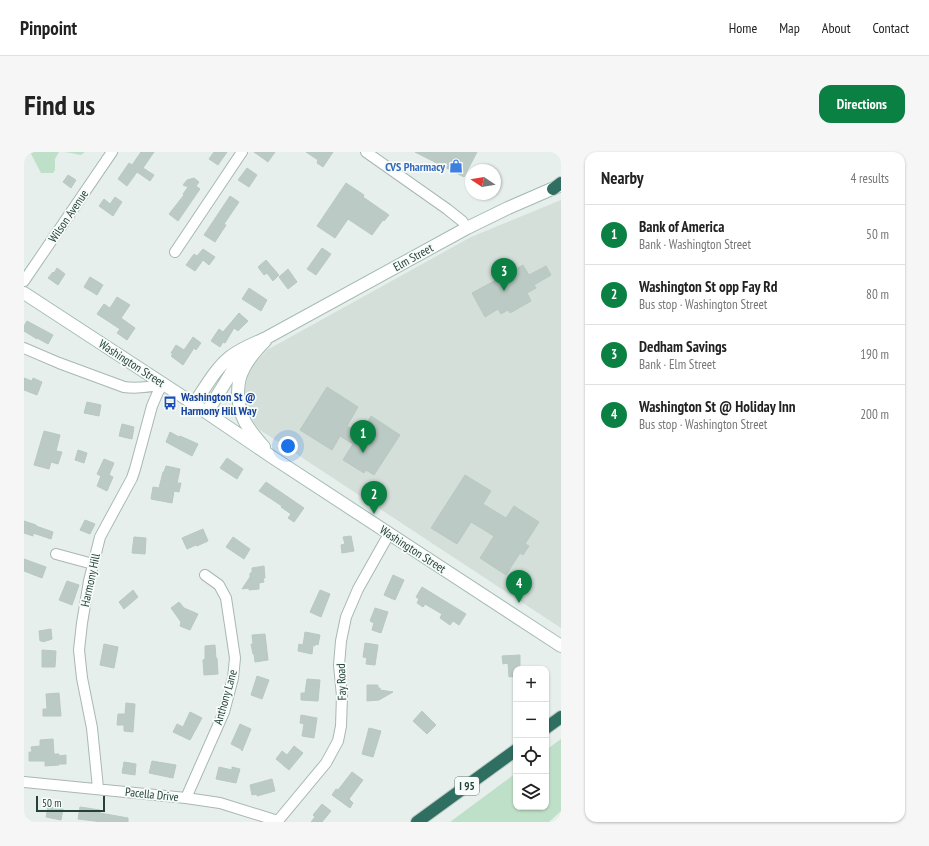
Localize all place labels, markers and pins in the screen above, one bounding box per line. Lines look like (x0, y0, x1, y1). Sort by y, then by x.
shop icon: CVS Pharmacy (448, 158, 464, 174)
place label: CVS Pharmacy (385, 159, 445, 174)
pin: 3 (491, 258, 517, 291)
place label: Washington St @ Harmony Hill Way (180, 389, 257, 418)
bus stop icon: Washington St @ Harmony Hill Way (162, 395, 178, 411)
pin: 1 (350, 420, 376, 453)
pin: 2 (361, 481, 387, 514)
pin: 4 (506, 570, 532, 603)

